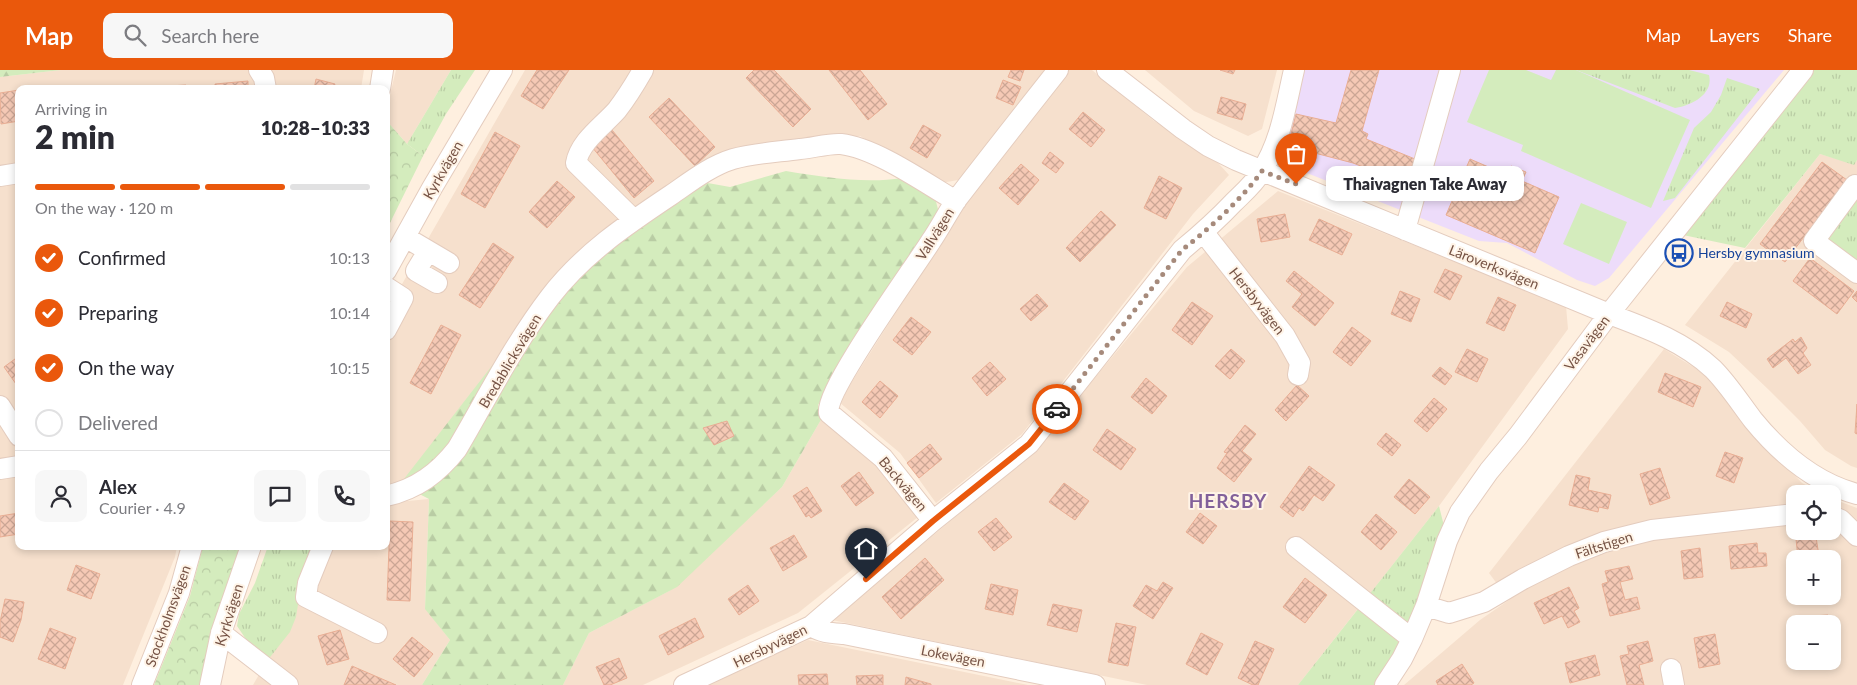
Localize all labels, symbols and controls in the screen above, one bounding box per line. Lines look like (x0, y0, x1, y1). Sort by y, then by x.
search box (103, 13, 453, 58)
text: Map (25, 21, 73, 50)
icon: search (121, 21, 149, 49)
text: Search here (161, 24, 259, 47)
text: Map (1645, 24, 1681, 46)
text: Layers (1709, 24, 1760, 46)
text: Share (1788, 24, 1832, 46)
text: Arriving in (35, 99, 108, 118)
text: 10:28–10:33 (261, 116, 370, 139)
text: 2 min (35, 117, 115, 156)
pin (1275, 133, 1317, 184)
street label: Kyrkvägen (419, 138, 466, 202)
icon: bag (1282, 140, 1310, 168)
callout: Thaivagnen Take Away (1326, 166, 1524, 202)
text: Thaivagnen Take Away (1343, 174, 1507, 193)
text: On the way · 120 m (35, 198, 173, 217)
street label: Vallvägen (912, 204, 957, 263)
bus stop icon: Hersby gymnasium (1664, 238, 1694, 268)
street label: Läroverksvägen (1447, 241, 1542, 292)
icon: check (35, 244, 63, 272)
place label: Hersby gymnasium (1698, 244, 1815, 261)
text: Confirmed (78, 246, 166, 269)
text: 10:13 (329, 248, 370, 267)
street label: Hersbyvägen (1226, 264, 1289, 338)
icon: check (35, 299, 63, 327)
text: Preparing (78, 301, 158, 324)
text: 10:14 (329, 303, 370, 322)
street label: Bredablicksvägen (475, 311, 544, 411)
street label: Vasavägen (1560, 312, 1613, 374)
icon: check (35, 354, 63, 382)
text: On the way (78, 356, 174, 379)
text: 10:15 (329, 358, 370, 377)
courier (1032, 384, 1082, 434)
icon: car (1043, 395, 1071, 423)
text: Delivered (78, 411, 158, 434)
street label: Backvägen (876, 453, 931, 514)
button: person (35, 470, 87, 522)
button: chat (254, 470, 306, 522)
button: phone (318, 470, 370, 522)
text: Alex (99, 475, 137, 498)
map controls (1786, 485, 1841, 670)
button: locate (1786, 485, 1841, 540)
district label: HERSBY (1189, 489, 1267, 512)
text: Courier · 4.9 (99, 498, 186, 517)
street label: Fältstigen (1573, 527, 1635, 562)
pin (845, 528, 887, 579)
icon: home (852, 535, 880, 563)
button: + (1786, 550, 1841, 605)
street label: Stockholmsvägen (141, 563, 194, 669)
street label: Kyrkvägen (211, 582, 246, 648)
button: − (1786, 615, 1841, 670)
street label: Hersbyvägen (730, 620, 810, 671)
street label: Lokevägen (920, 641, 987, 670)

